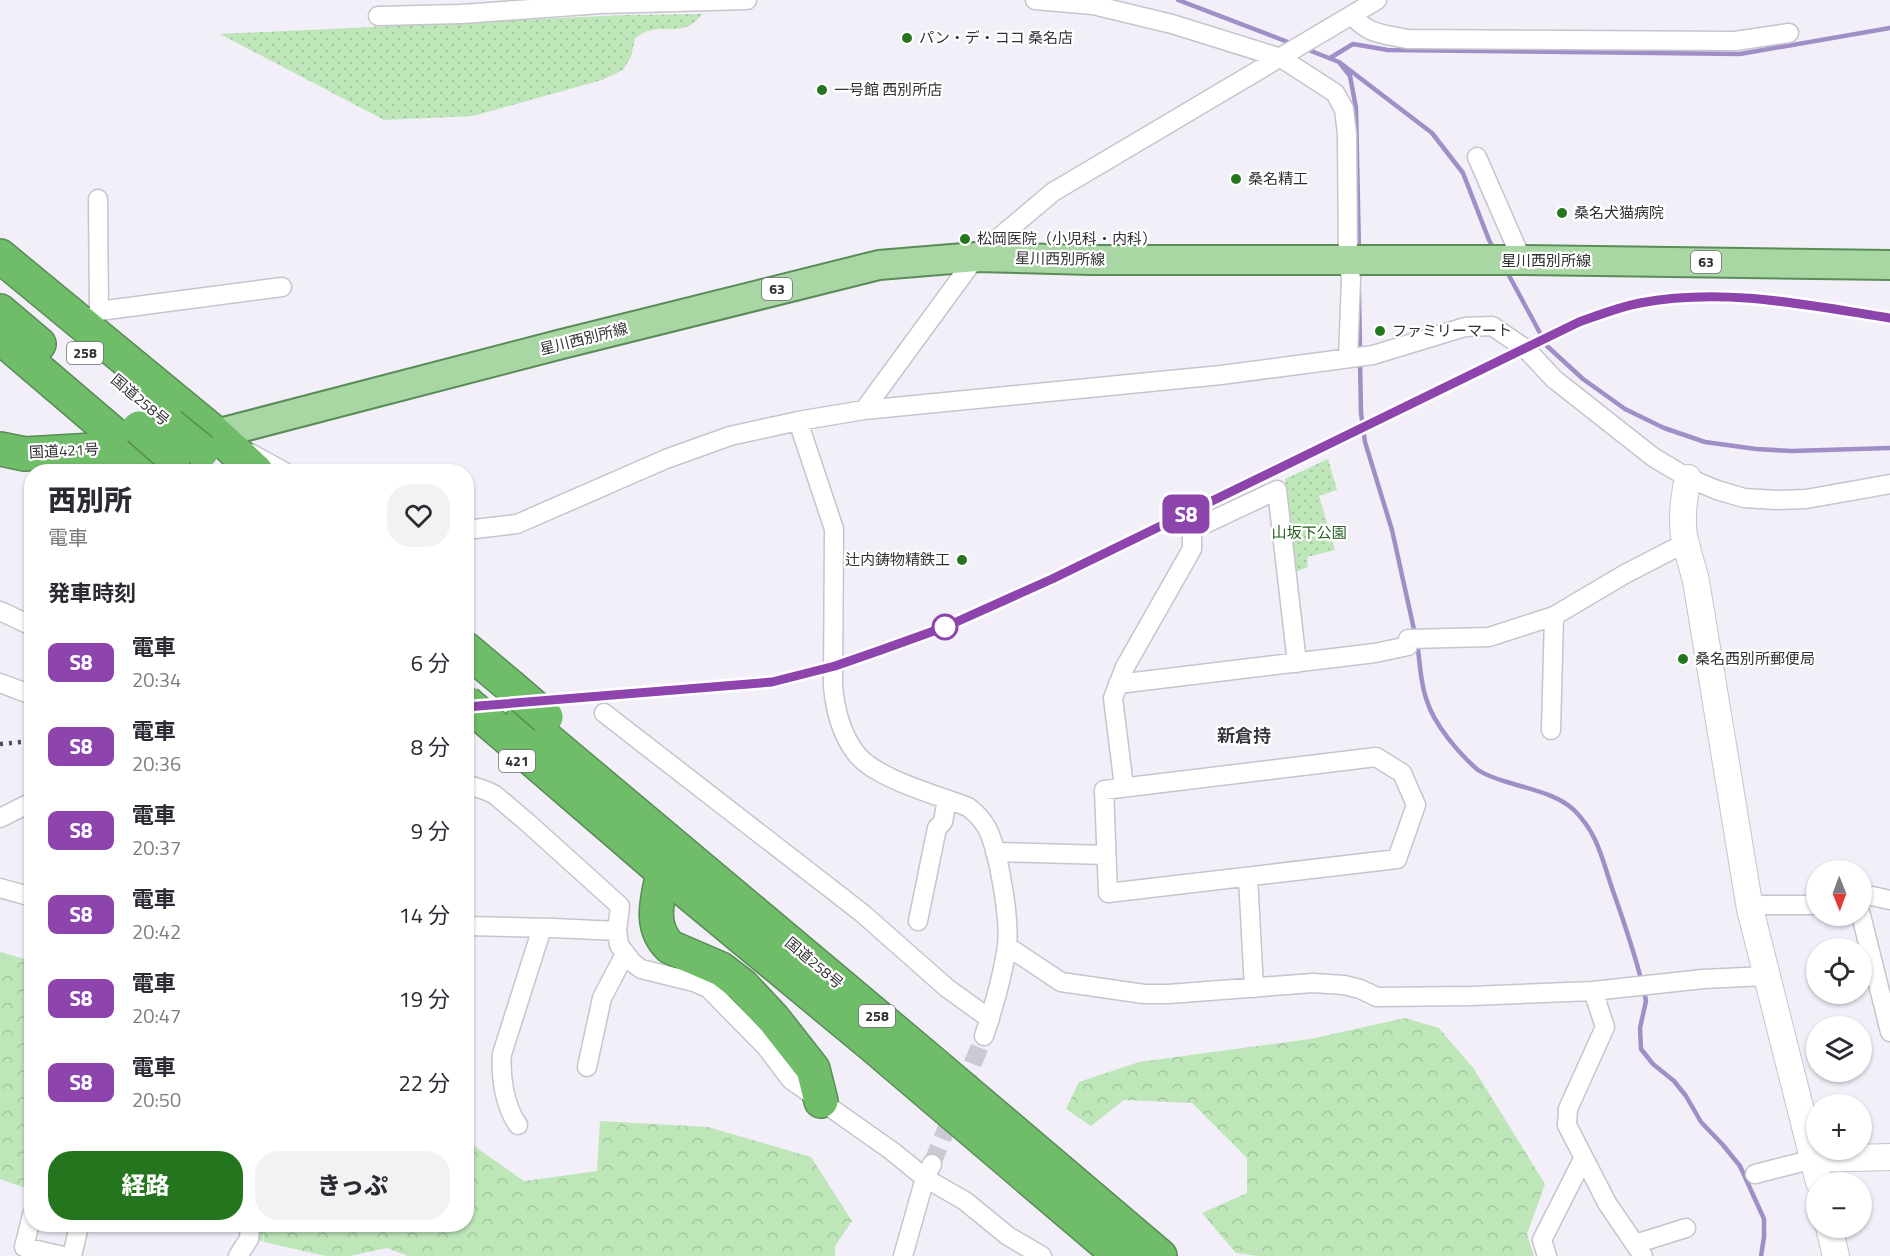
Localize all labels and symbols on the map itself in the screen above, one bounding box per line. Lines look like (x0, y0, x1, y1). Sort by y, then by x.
place label: パン・デ・ココ 桑名店 (919, 26, 1073, 49)
marker: パン・デ・ココ 桑名店 (900, 31, 914, 45)
place label: 一号館 西別所店 (834, 78, 942, 101)
marker: 一号館 西別所店 (815, 83, 829, 97)
place label: 桑名精工 (1248, 167, 1308, 190)
marker: 桑名精工 (1229, 172, 1243, 186)
place label: 桑名犬猫病院 (1574, 201, 1664, 224)
marker: 桑名犬猫病院 (1555, 206, 1569, 220)
place label: 松岡医院（小児科・内科） (977, 227, 1157, 250)
marker: 松岡医院（小児科・内科） (958, 232, 972, 246)
street label: 星川西別所線 (1015, 246, 1105, 271)
street label: 星川西別所線 (1501, 249, 1591, 272)
road number: 63 (1691, 251, 1721, 273)
road number: 63 (762, 278, 792, 300)
street label: 星川西別所線 (537, 316, 630, 361)
place label: ファミリーマート (1392, 319, 1512, 342)
marker: ファミリーマート (1373, 324, 1387, 338)
road number: 258 (67, 342, 103, 364)
street label: 国道258号 (106, 368, 175, 431)
street label: 国道421号 (28, 437, 100, 464)
line badge: S8 (1159, 494, 1213, 534)
park label: 山坂下公園 (1271, 521, 1347, 544)
place label: 辻内鋳物精鉄工 (845, 548, 950, 571)
marker: 辻内鋳物精鉄工 (955, 553, 969, 567)
unlabelled marker (932, 614, 958, 640)
place label: 桑名西別所郵便局 (1695, 647, 1815, 670)
marker: 桑名西別所郵便局 (1676, 652, 1690, 666)
district label: 新倉持 (1217, 722, 1271, 749)
road number: 421 (499, 750, 535, 772)
north arrow (1806, 860, 1872, 926)
street label: 国道258号 (780, 931, 849, 994)
road number: 258 (859, 1005, 895, 1027)

